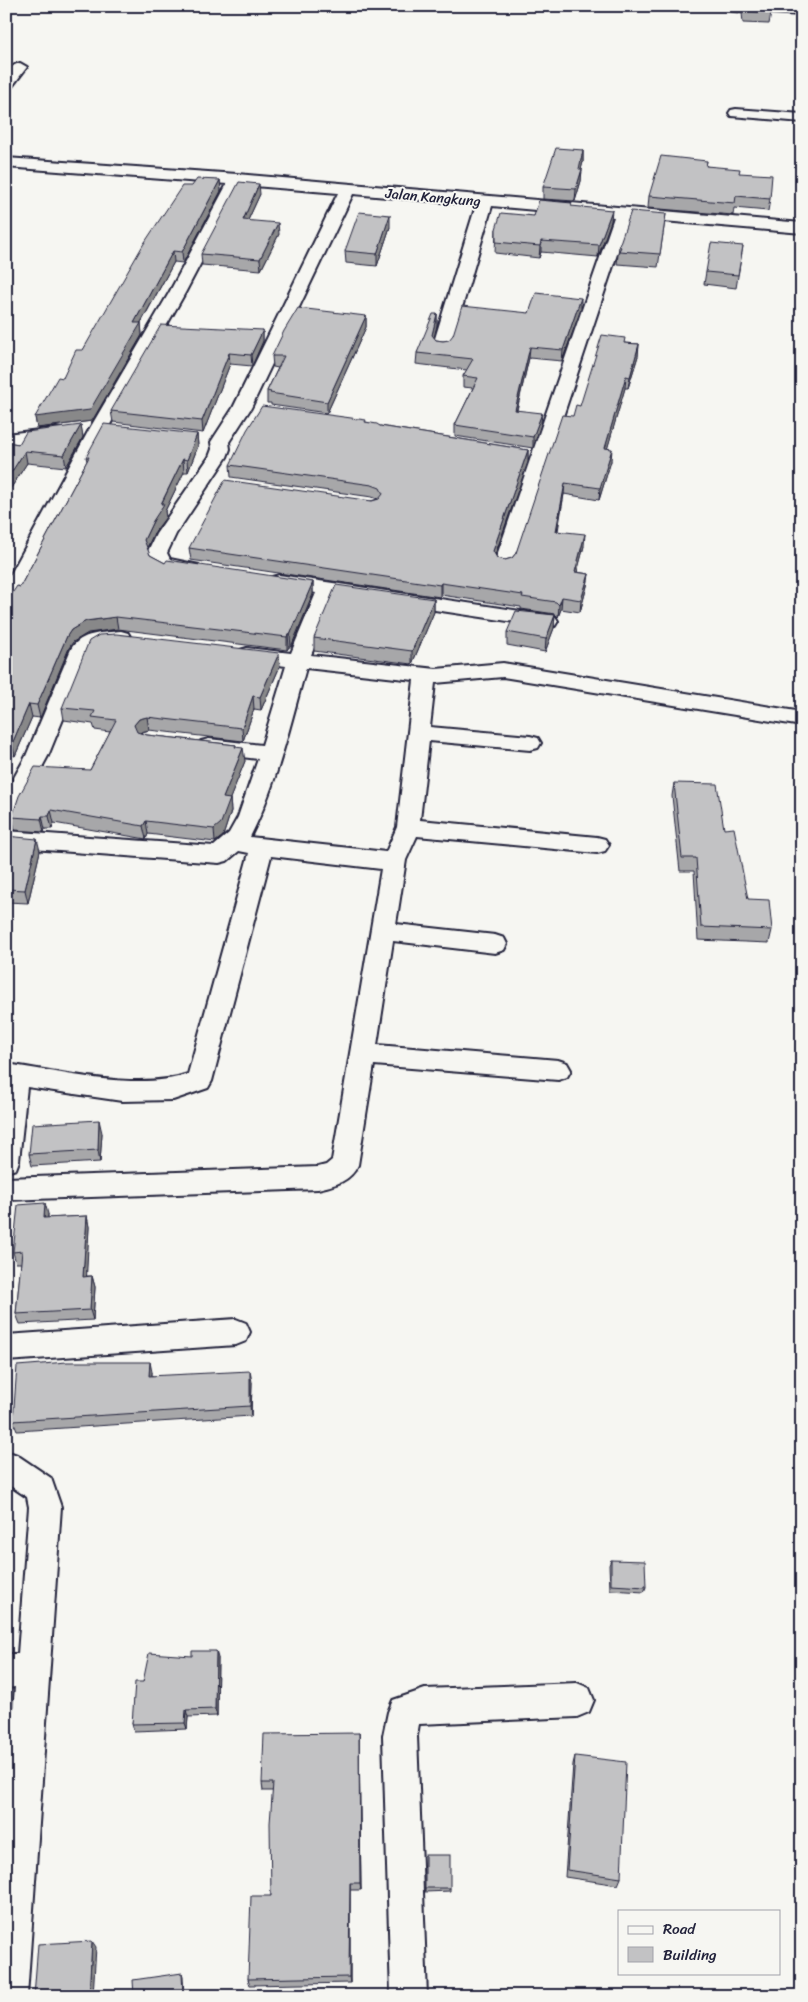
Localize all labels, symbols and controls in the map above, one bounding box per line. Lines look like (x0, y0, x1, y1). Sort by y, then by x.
street label: Jalan Kangkung (383, 181, 482, 214)
legend (618, 1910, 780, 1974)
text: Road (663, 1916, 696, 1942)
text: Building (663, 1942, 717, 1968)

